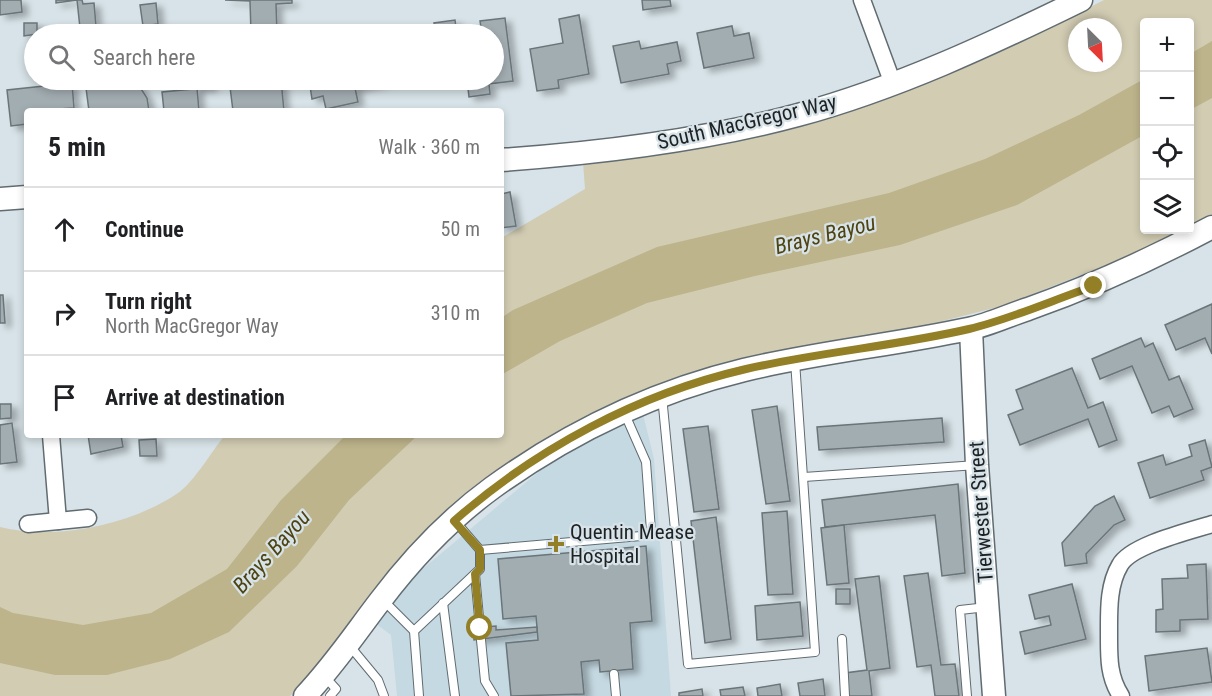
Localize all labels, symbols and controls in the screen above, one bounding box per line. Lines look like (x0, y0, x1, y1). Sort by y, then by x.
north arrow (1068, 18, 1122, 72)
map controls (1140, 18, 1194, 234)
button: + (1140, 18, 1194, 72)
search box (24, 24, 504, 90)
icon: search (45, 41, 78, 74)
text: Search here (93, 45, 195, 70)
button: − (1140, 72, 1194, 126)
street label: South MacGregor Way (655, 90, 839, 154)
button: locate (1140, 126, 1194, 180)
text: 5 min (48, 132, 106, 162)
text: Walk · 360 m (379, 135, 480, 159)
button: layers (1140, 180, 1194, 234)
water label: Brays Bayou (772, 210, 878, 259)
icon: ahead (48, 213, 81, 246)
text: Continue (105, 217, 184, 242)
text: 50 m (441, 217, 480, 241)
route end (1080, 272, 1106, 298)
text: Turn right (105, 289, 192, 314)
icon: right (48, 297, 81, 330)
text: 310 m (431, 301, 480, 325)
text: North MacGregor Way (105, 314, 278, 338)
icon: arrive (48, 381, 81, 414)
text: Arrive at destination (105, 385, 285, 410)
street label: Tierwester Street (964, 440, 998, 584)
water label: Brays Bayou (228, 505, 315, 598)
place label: Quentin Mease Hospital (570, 520, 694, 568)
marker: Quentin Mease Hospital (547, 535, 565, 553)
route start (466, 614, 492, 640)

